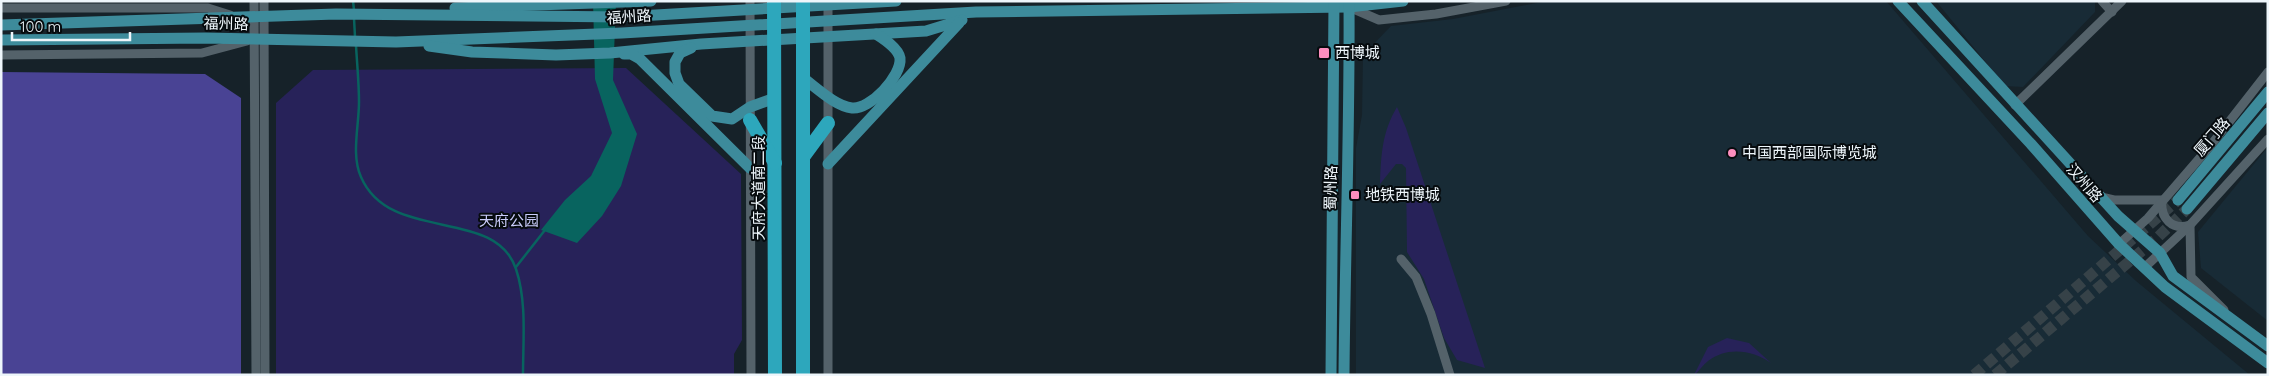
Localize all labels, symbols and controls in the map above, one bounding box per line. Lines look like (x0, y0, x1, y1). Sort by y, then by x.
street label: 福州路 (606, 5, 652, 28)
scale bar (12, 10, 130, 42)
street label: 福州路 (203, 14, 249, 33)
text: 100 m (20, 17, 61, 36)
place label: 西博城 (1335, 43, 1380, 62)
marker: 西博城 (1317, 46, 1331, 60)
street label: 厦门路 (2190, 113, 2234, 160)
street label: 天府大道南二段 (749, 135, 768, 241)
place label: 中国西部国际博览城 (1742, 143, 1877, 162)
marker: 中国西部国际博览城 (1726, 147, 1738, 159)
street label: 汉州路 (2062, 159, 2106, 206)
street label: 蜀州路 (1321, 165, 1340, 211)
place label: 地铁西博城 (1365, 185, 1440, 204)
marker: 地铁西博城 (1349, 189, 1361, 201)
park label: 天府公园 (479, 211, 539, 230)

